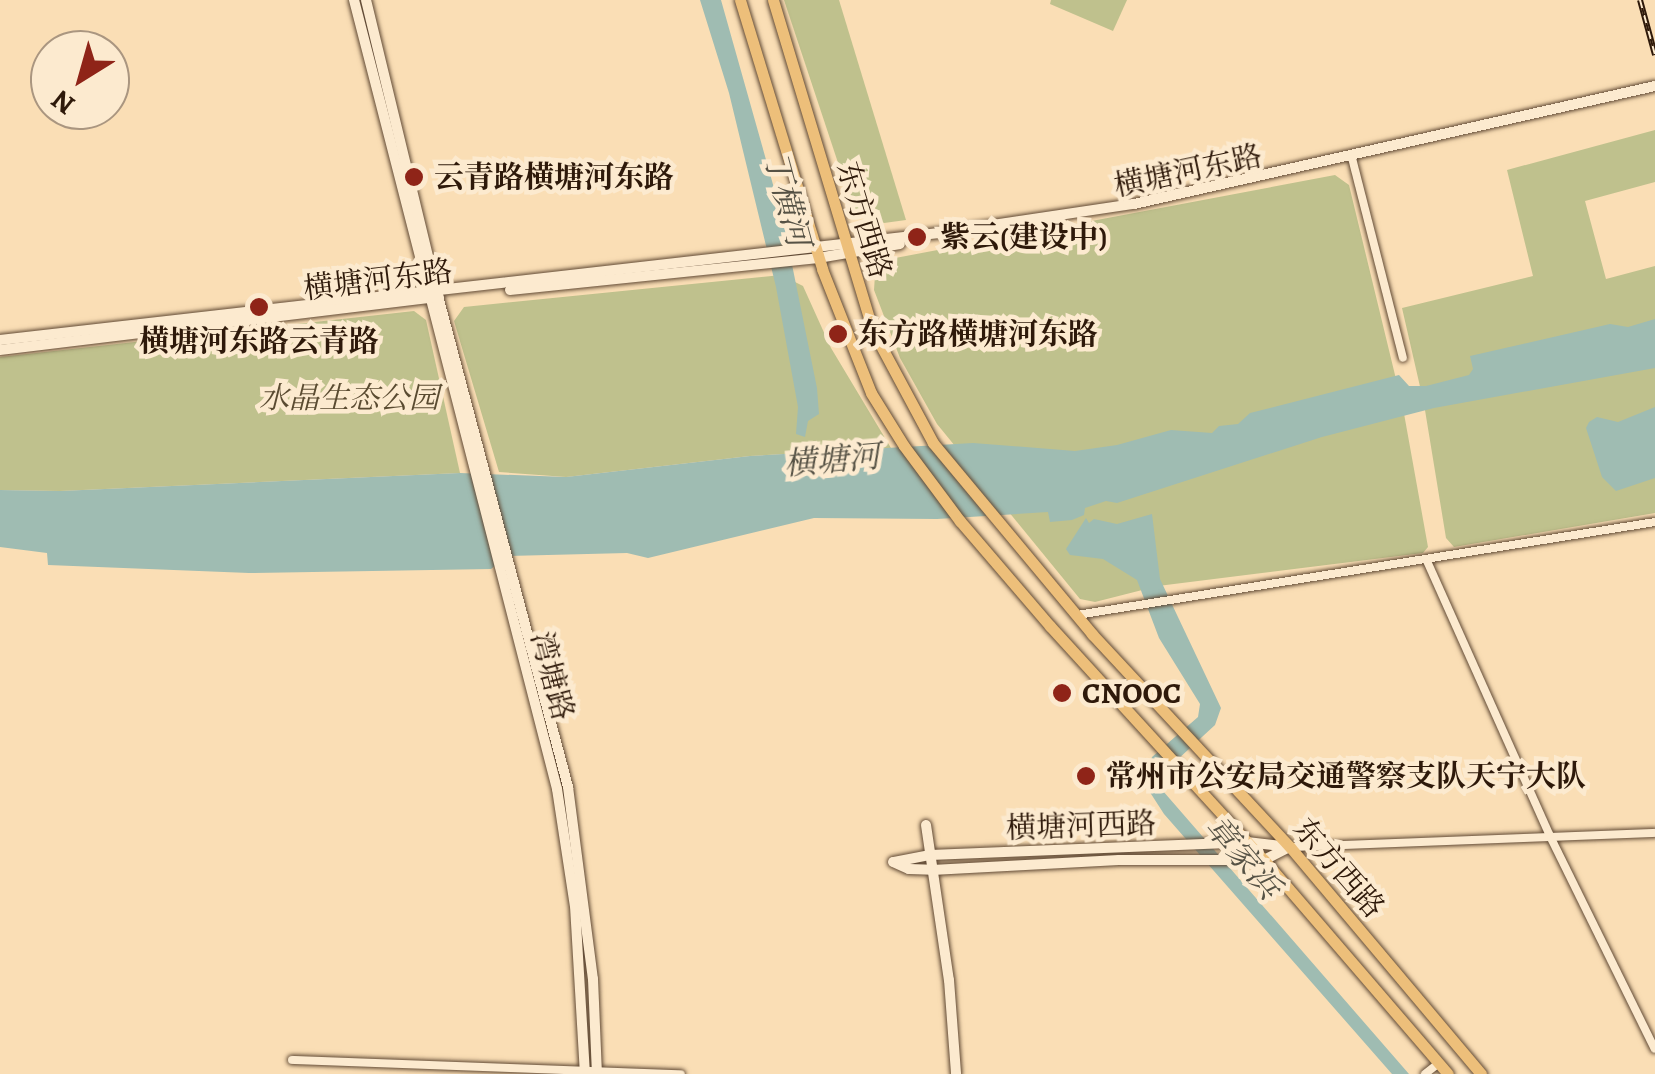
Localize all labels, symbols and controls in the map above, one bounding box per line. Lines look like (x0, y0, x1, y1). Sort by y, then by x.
north arrow (30, 30, 130, 130)
text: N (44, 81, 83, 124)
street label: 横塘河东路 (1111, 138, 1265, 204)
water label: 丁横河 (756, 148, 818, 250)
street label: 东方西路 (829, 157, 899, 283)
place label: 云青路横塘河东路 (434, 159, 674, 195)
marker: 云青路横塘河东路 (403, 166, 425, 188)
place label: 紫云(建设中) (940, 219, 1107, 255)
marker: 紫云(建设中) (904, 224, 930, 250)
street label: 横塘河东路 (301, 253, 455, 307)
marker: 横塘河东路云青路 (248, 296, 270, 318)
place label: 东方路横塘河东路 (858, 316, 1098, 352)
place label: 横塘河东路云青路 (139, 323, 379, 359)
marker: 东方路横塘河东路 (827, 323, 849, 345)
park label: 水晶生态公园 (259, 380, 439, 416)
water label: 横塘河 (783, 437, 881, 483)
street label: 湾塘路 (523, 628, 581, 724)
place label: CNOOC (1082, 675, 1181, 711)
marker: CNOOC (1051, 682, 1073, 704)
place label: 常州市公安局交通警察支队天宁大队 (1106, 758, 1586, 794)
marker: 常州市公安局交通警察支队天宁大队 (1075, 765, 1097, 787)
street label: 横塘河西路 (1005, 805, 1157, 847)
water label: 章家浜 (1197, 808, 1289, 906)
street label: 东方西路 (1286, 811, 1392, 925)

